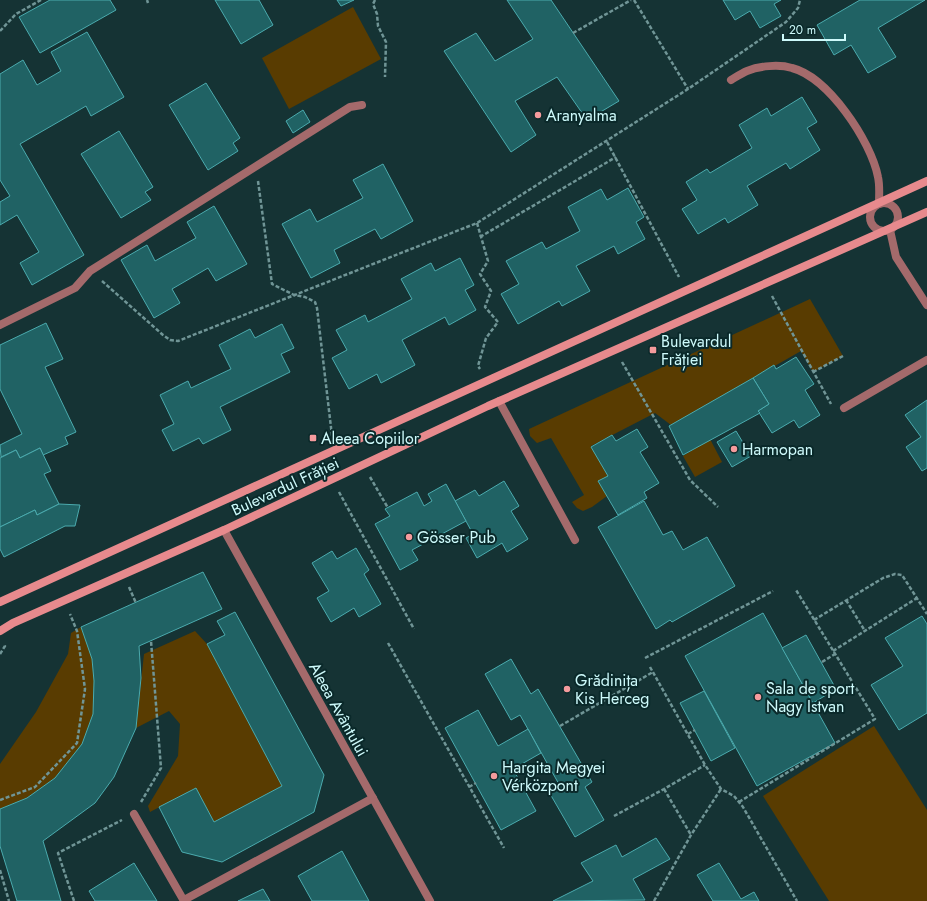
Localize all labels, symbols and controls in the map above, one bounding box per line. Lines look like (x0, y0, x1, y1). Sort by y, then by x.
scale bar (783, 16, 845, 42)
text: 20 m (789, 21, 816, 39)
place label: Aranyalma (546, 104, 617, 127)
marker: Aranyalma (533, 110, 543, 120)
place label: Bulevardul Frăției (661, 330, 731, 371)
marker: Bulevardul Frăției (648, 345, 658, 355)
place label: Aleea Copiilor (321, 427, 420, 450)
marker: Aleea Copiilor (308, 433, 318, 443)
place label: Harmopan (742, 438, 813, 461)
marker: Harmopan (729, 444, 739, 454)
street label: Bulevardul Frăției (228, 451, 343, 522)
place label: Gösser Pub (417, 526, 496, 549)
marker: Gösser Pub (404, 532, 414, 542)
street label: Aleea Avântului (303, 658, 374, 761)
place label: Grădinița Kis Herceg (575, 669, 649, 710)
place label: Sala de sport Nagy Istvan (766, 677, 855, 718)
marker: Grădinița Kis Herceg (562, 684, 572, 694)
marker: Sala de sport Nagy Istvan (753, 692, 763, 702)
place label: Hargita Megyei Vérközpont (502, 756, 606, 797)
marker: Hargita Megyei Vérközpont (489, 771, 499, 781)

